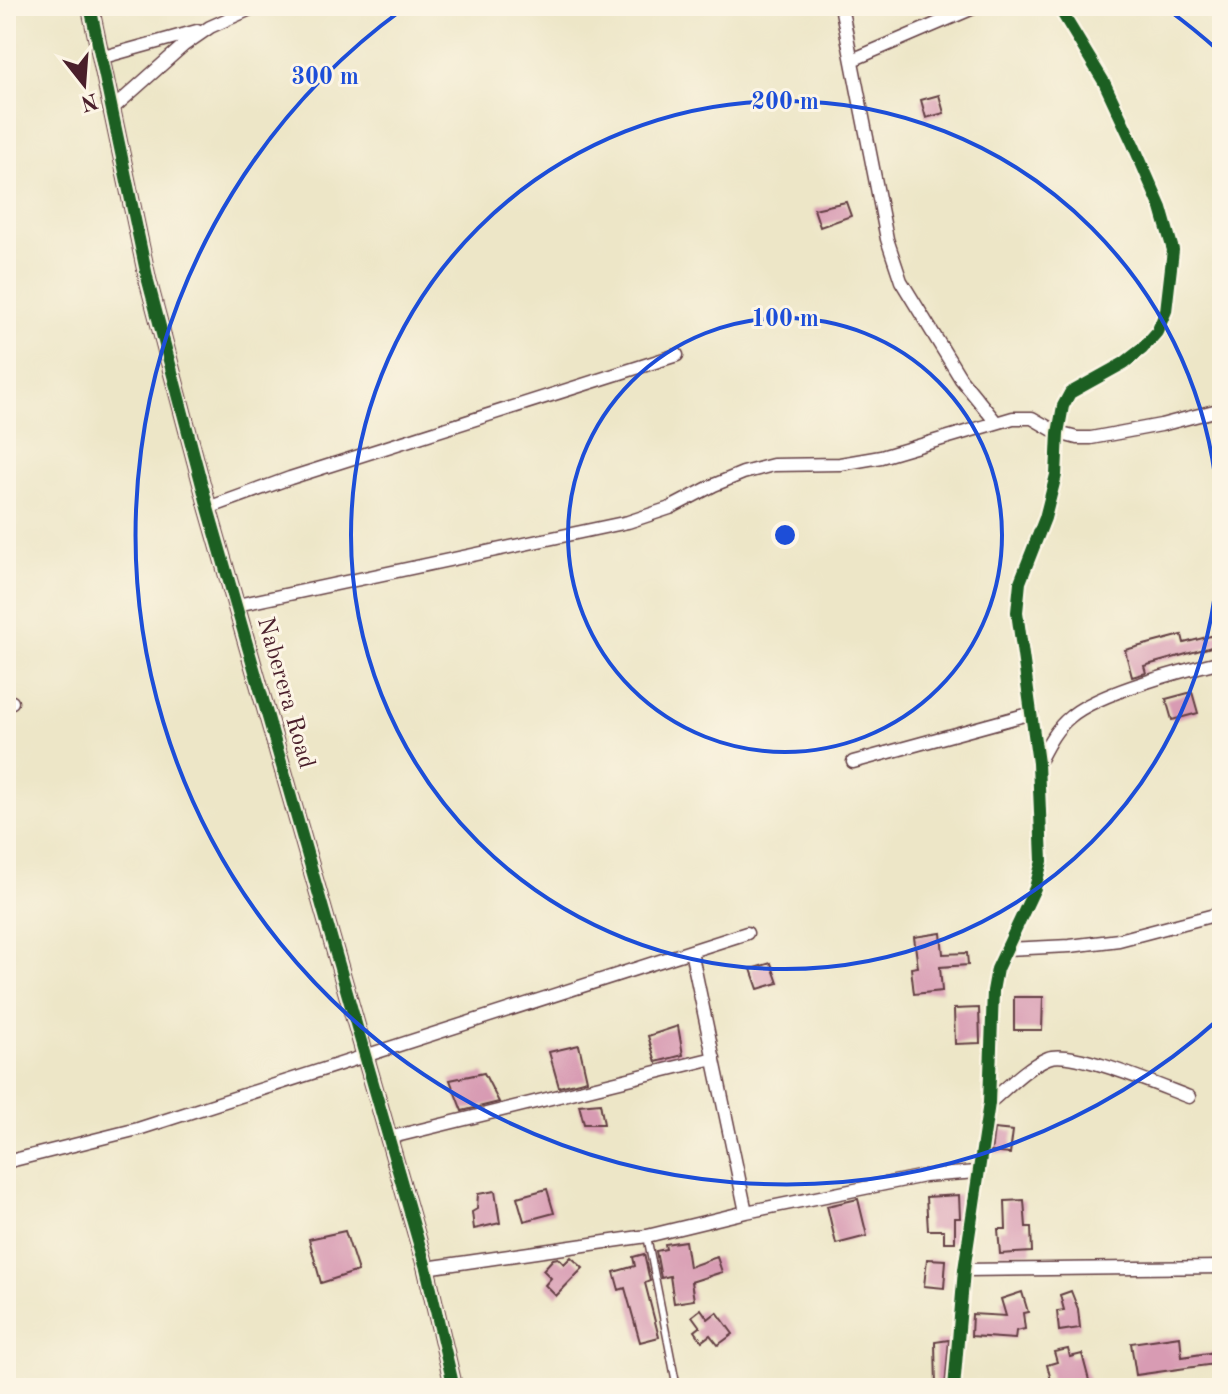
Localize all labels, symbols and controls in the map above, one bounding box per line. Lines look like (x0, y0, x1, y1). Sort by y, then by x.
north arrow (44, 44, 124, 124)
text: 300 m (291, 66, 359, 90)
text: N (78, 88, 101, 114)
text: 200 m (751, 91, 819, 115)
text: 100 m (751, 308, 819, 332)
centre of rings (771, 521, 799, 549)
street label: Naberera Road (252, 615, 318, 771)

